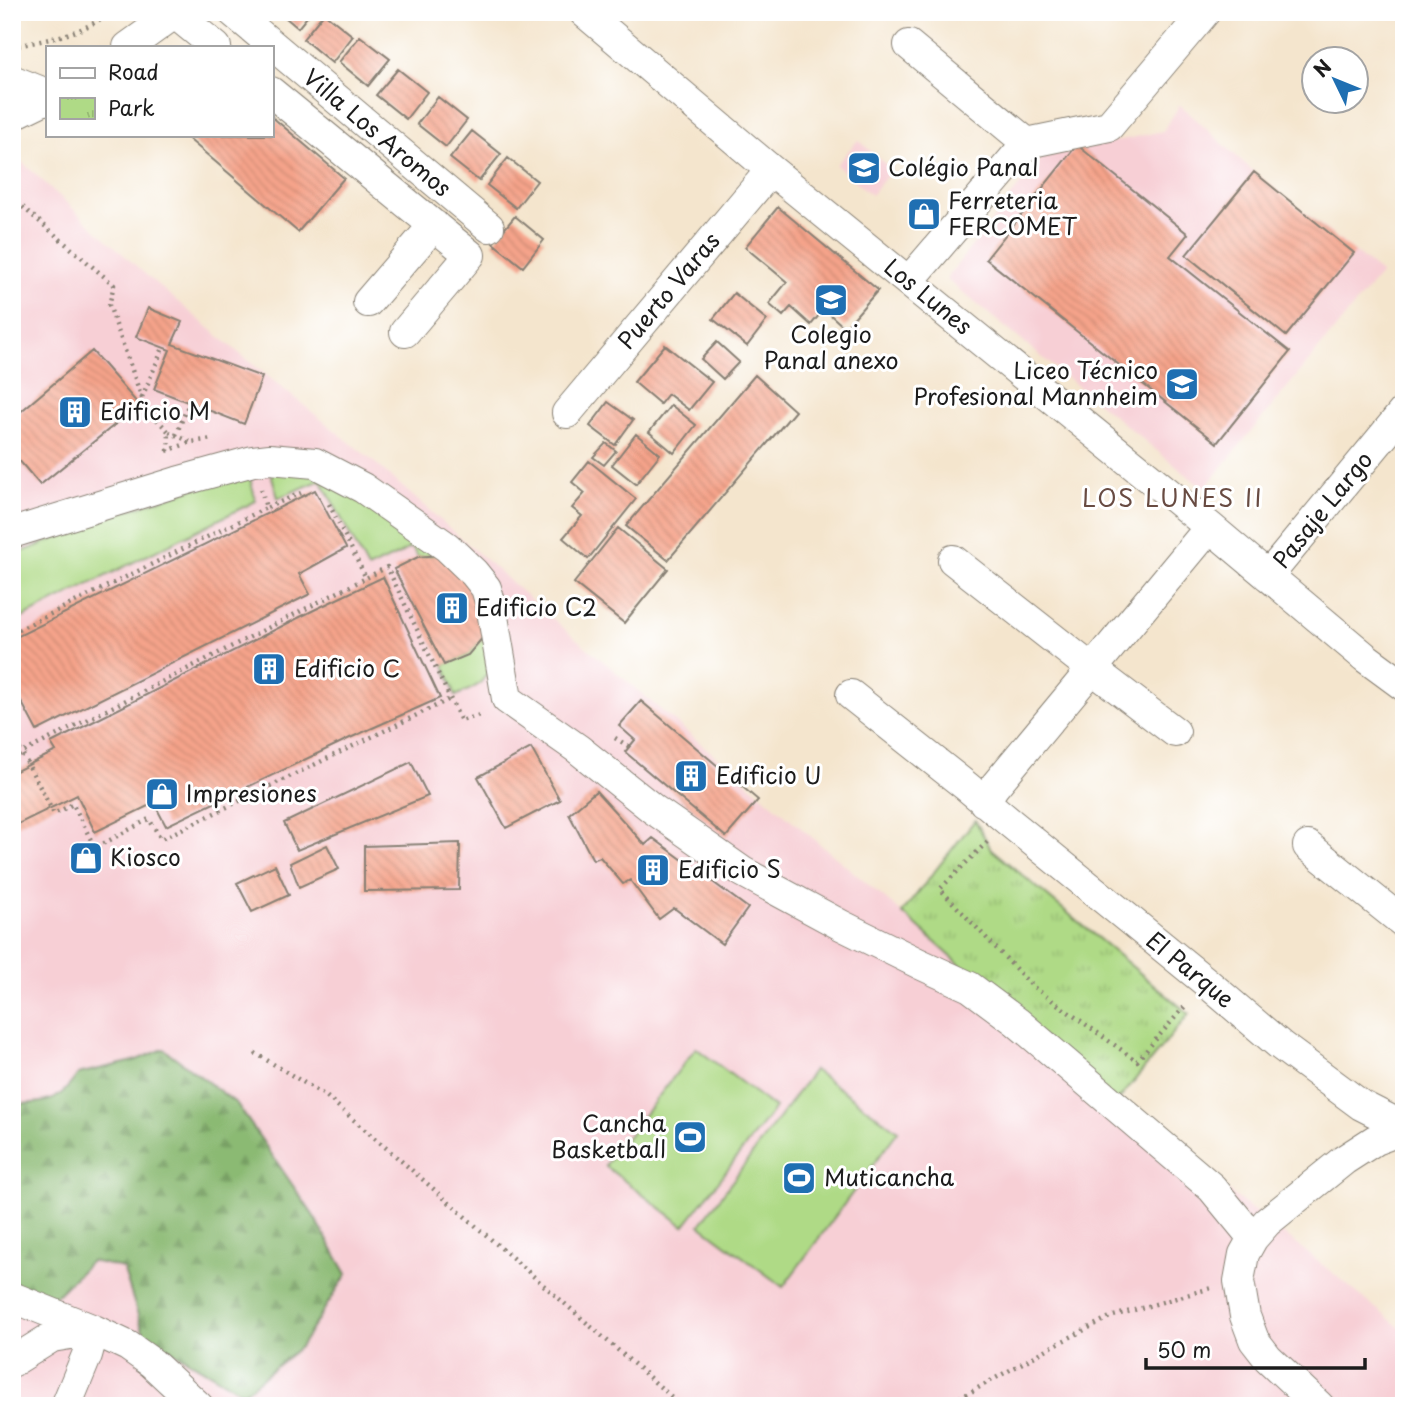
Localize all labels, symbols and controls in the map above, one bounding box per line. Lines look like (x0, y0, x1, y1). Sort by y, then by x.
legend (46, 46, 273, 136)
north arrow (1300, 46, 1370, 116)
text: N (1306, 53, 1337, 83)
text: Road (108, 55, 159, 87)
street label: Villa Los Aromos (296, 59, 460, 204)
text: Park (108, 91, 155, 123)
school or university icon: Colégio Panal (845, 149, 883, 187)
place label: Colégio Panal (888, 149, 1038, 184)
place label: Ferreteria FERCOMET (948, 182, 1078, 243)
shop icon: Ferreteria FERCOMET (905, 195, 943, 233)
street label: Puerto Varas (608, 224, 727, 356)
street label: Los Lunes (877, 249, 981, 342)
school or university icon: Colegio Panal anexo (812, 281, 850, 319)
place label: Colegio Panal anexo (764, 316, 898, 377)
place label: Liceo Técnico Profesional Mannheim (913, 352, 1158, 413)
school or university icon: Liceo Técnico Profesional Mannheim (1163, 365, 1201, 403)
building icon: Edificio M (56, 393, 94, 431)
place label: Edificio M (100, 393, 210, 428)
street label: Pasaje Largo (1264, 443, 1380, 575)
district label: LOS LUNES II (1082, 479, 1264, 515)
building icon: Edificio C2 (433, 589, 471, 627)
place label: Edificio C2 (476, 589, 597, 624)
building icon: Edificio C (250, 650, 288, 688)
place label: Edificio C (294, 650, 400, 685)
building icon: Edificio U (672, 757, 710, 795)
place label: Edificio U (716, 757, 821, 792)
shop icon: Impresiones (143, 775, 181, 813)
place label: Impresiones (186, 775, 317, 810)
shop icon: Kiosco (67, 839, 105, 877)
place label: Kiosco (110, 839, 181, 874)
building icon: Edificio S (634, 851, 672, 889)
place label: Edificio S (678, 851, 781, 886)
street label: El Parque (1139, 922, 1243, 1015)
place label: Cancha Basketball (551, 1105, 667, 1166)
sports icon: Cancha Basketball (671, 1118, 709, 1156)
sports icon: Muticancha (780, 1159, 818, 1197)
place label: Muticancha (824, 1159, 955, 1194)
scale bar (1146, 1327, 1365, 1371)
text: 50 m (1157, 1333, 1211, 1365)

